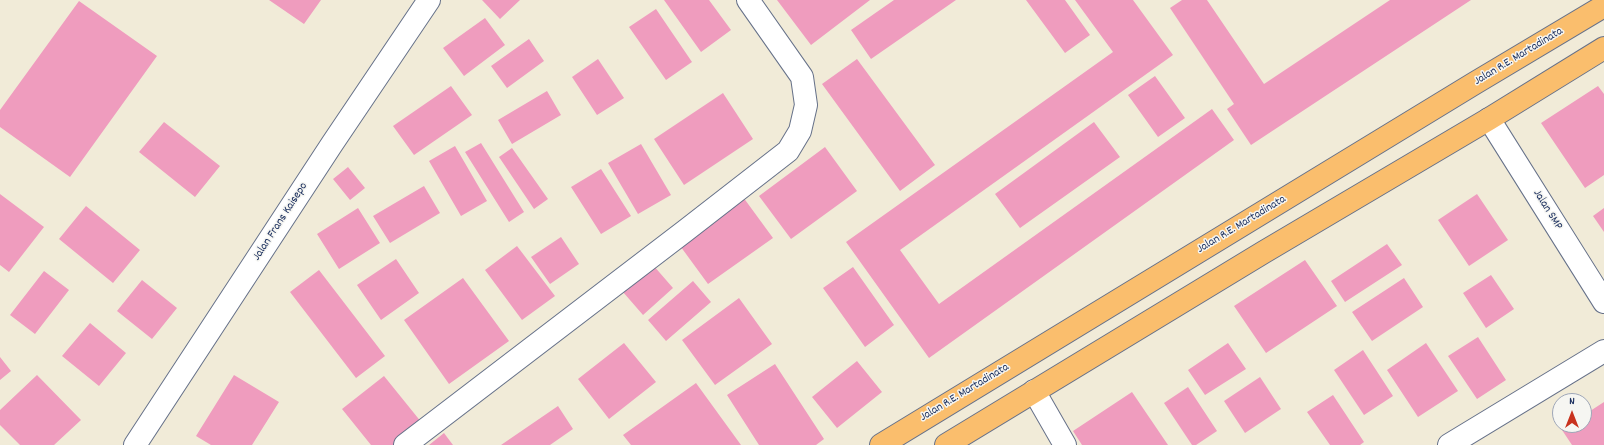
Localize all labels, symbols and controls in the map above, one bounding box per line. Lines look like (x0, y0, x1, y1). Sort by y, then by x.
street label: Jalan R.E. Martadinata (1472, 25, 1566, 89)
street label: Jalan Frans Kaisepo (250, 180, 312, 264)
street label: Jalan SMP (1529, 187, 1565, 233)
street label: Jalan R.E. Martadinata (1195, 193, 1289, 257)
street label: Jalan R.E. Martadinata (918, 361, 1012, 425)
north arrow (1552, 393, 1592, 433)
text: N (1569, 394, 1575, 410)

